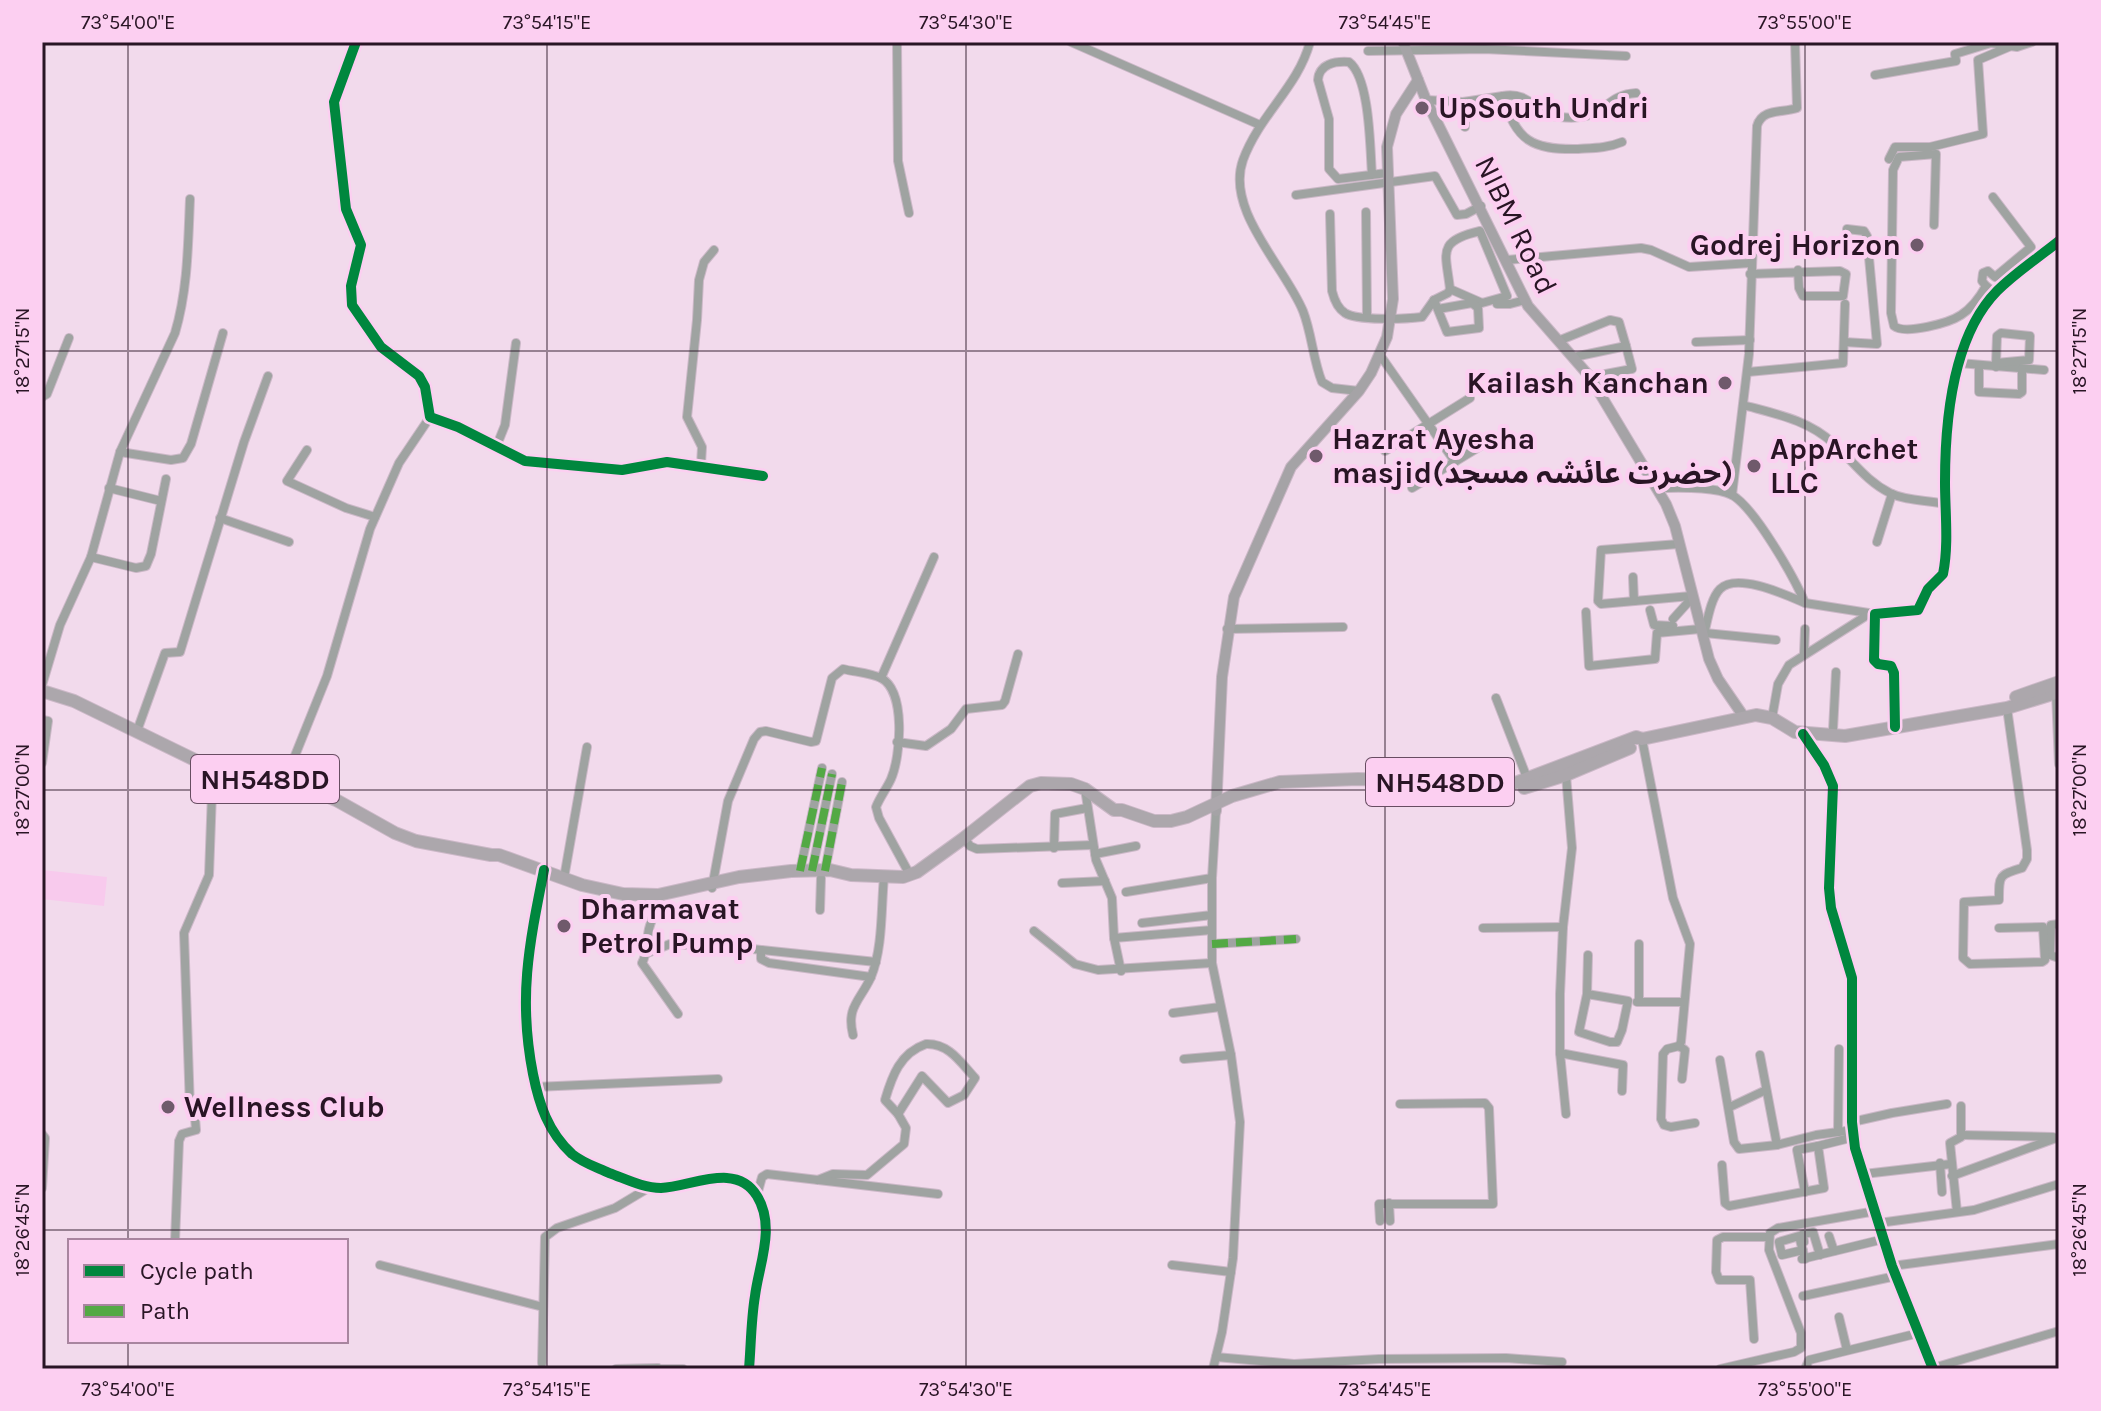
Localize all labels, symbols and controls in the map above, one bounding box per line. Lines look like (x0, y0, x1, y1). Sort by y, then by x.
text: 73°54'00"E (81, 11, 175, 34)
text: 73°54'15"E (503, 11, 591, 34)
text: 73°54'30"E (919, 11, 1013, 34)
text: 73°54'45"E (1339, 11, 1431, 34)
text: 73°55'00"E (1758, 11, 1852, 34)
place label: UpSouth Undri (1438, 90, 1649, 126)
marker: UpSouth Undri (1413, 99, 1431, 117)
street label: NIBM Road (1467, 150, 1565, 300)
place label: Godrej Horizon (1690, 227, 1901, 263)
marker: Godrej Horizon (1908, 236, 1926, 254)
text: 18°27'15"N (11, 307, 34, 395)
text: 18°27'15"N (2068, 307, 2091, 395)
place label: Kailash Kanchan (1467, 365, 1709, 401)
marker: Kailash Kanchan (1716, 374, 1734, 392)
place label: Hazrat Ayesha masjid(حضرت عائشہ مسجد) (1332, 421, 1733, 491)
place label: AppArchet LLC (1770, 431, 1918, 501)
marker: Hazrat Ayesha masjid(حضرت عائشہ مسجد) (1307, 447, 1325, 465)
marker: AppArchet LLC (1745, 457, 1763, 475)
text: 18°27'00"N (11, 744, 34, 836)
text: 18°27'00"N (2068, 744, 2091, 836)
road number: NH548DD (191, 755, 339, 803)
road number: NH548DD (1366, 758, 1514, 806)
place label: Dharmavat Petrol Pump (580, 891, 754, 961)
marker: Dharmavat Petrol Pump (555, 917, 573, 935)
place label: Wellness Club (184, 1089, 385, 1125)
marker: Wellness Club (159, 1098, 177, 1116)
text: 18°26'45"N (11, 1183, 34, 1277)
text: 18°26'45"N (2068, 1183, 2091, 1277)
legend (68, 1239, 348, 1343)
text: Cycle path (140, 1257, 254, 1285)
text: Path (140, 1297, 190, 1325)
text: 73°54'00"E (81, 1378, 175, 1401)
text: 73°54'15"E (503, 1378, 591, 1401)
text: 73°54'30"E (919, 1378, 1013, 1401)
text: 73°54'45"E (1339, 1378, 1431, 1401)
text: 73°55'00"E (1758, 1378, 1852, 1401)

